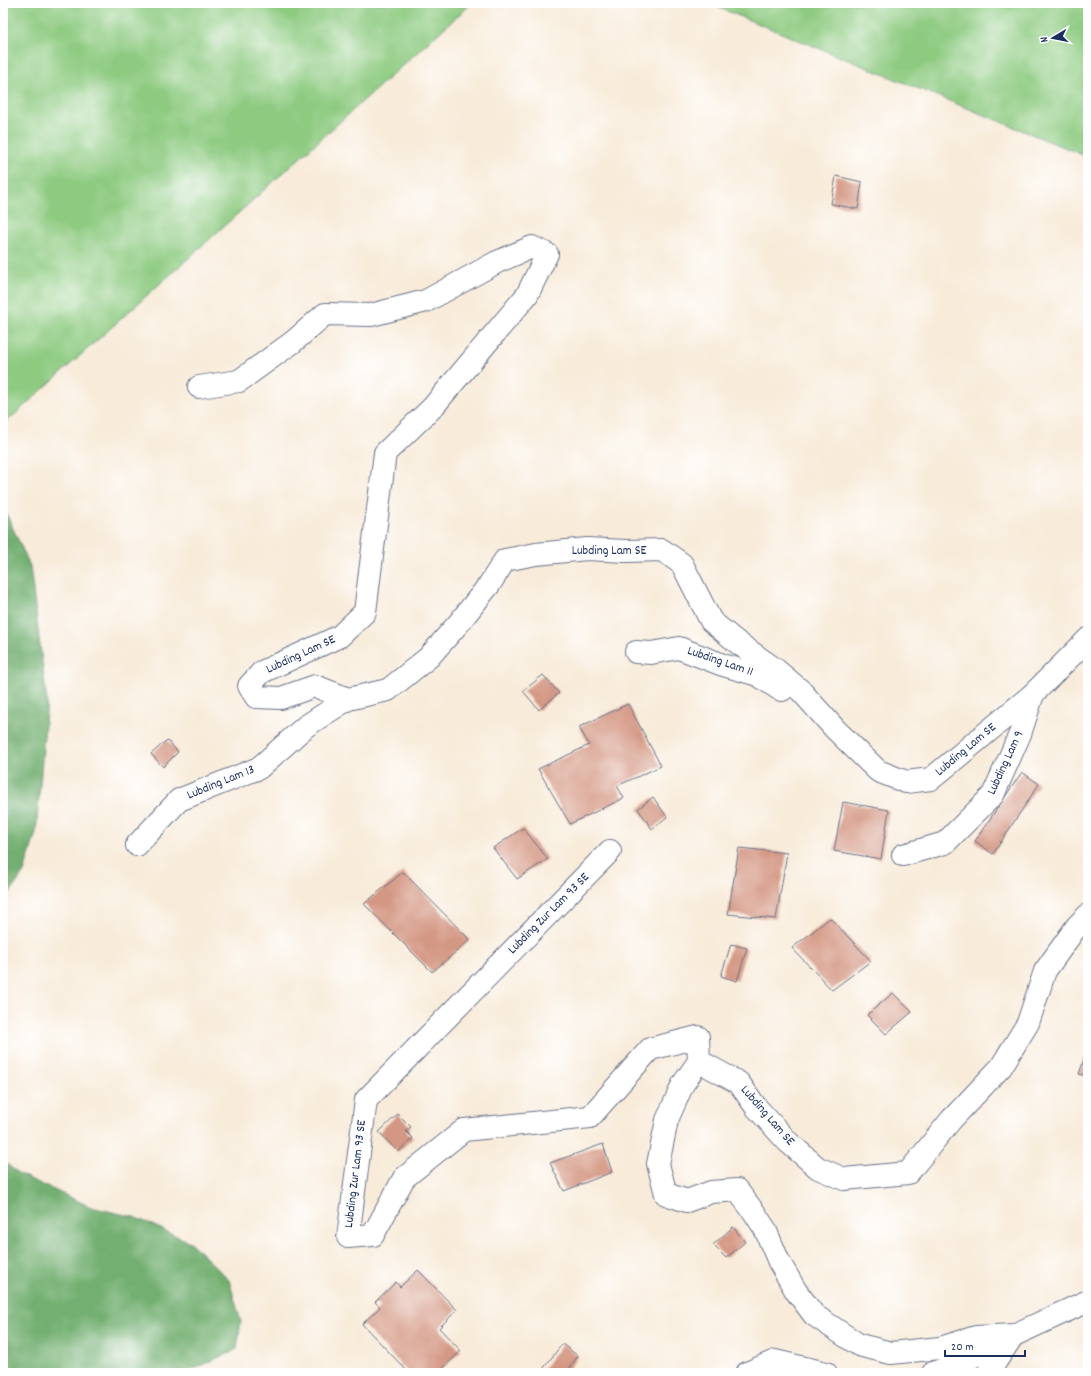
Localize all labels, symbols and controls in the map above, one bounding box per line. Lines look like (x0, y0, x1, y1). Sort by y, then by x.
north arrow (1033, 18, 1073, 58)
text: N (1037, 35, 1053, 43)
street label: Lubding Lam SE (572, 542, 646, 561)
street label: Lubding Lam SE (263, 631, 339, 679)
street label: Lubding Lam 11 (684, 642, 756, 682)
street label: Lubding Lam SE (931, 719, 1001, 781)
street label: Lubding Lam 9 (983, 728, 1029, 798)
street label: Lubding Lam 13 (184, 761, 258, 805)
street label: Lubding Zur Lam 93 SE (504, 869, 594, 959)
street label: Lubding Lam SE (735, 1082, 799, 1150)
street label: Lubding Zur Lam 93 SE (340, 1119, 372, 1229)
scale bar (945, 1332, 1025, 1358)
text: 20 m (951, 1339, 974, 1356)

